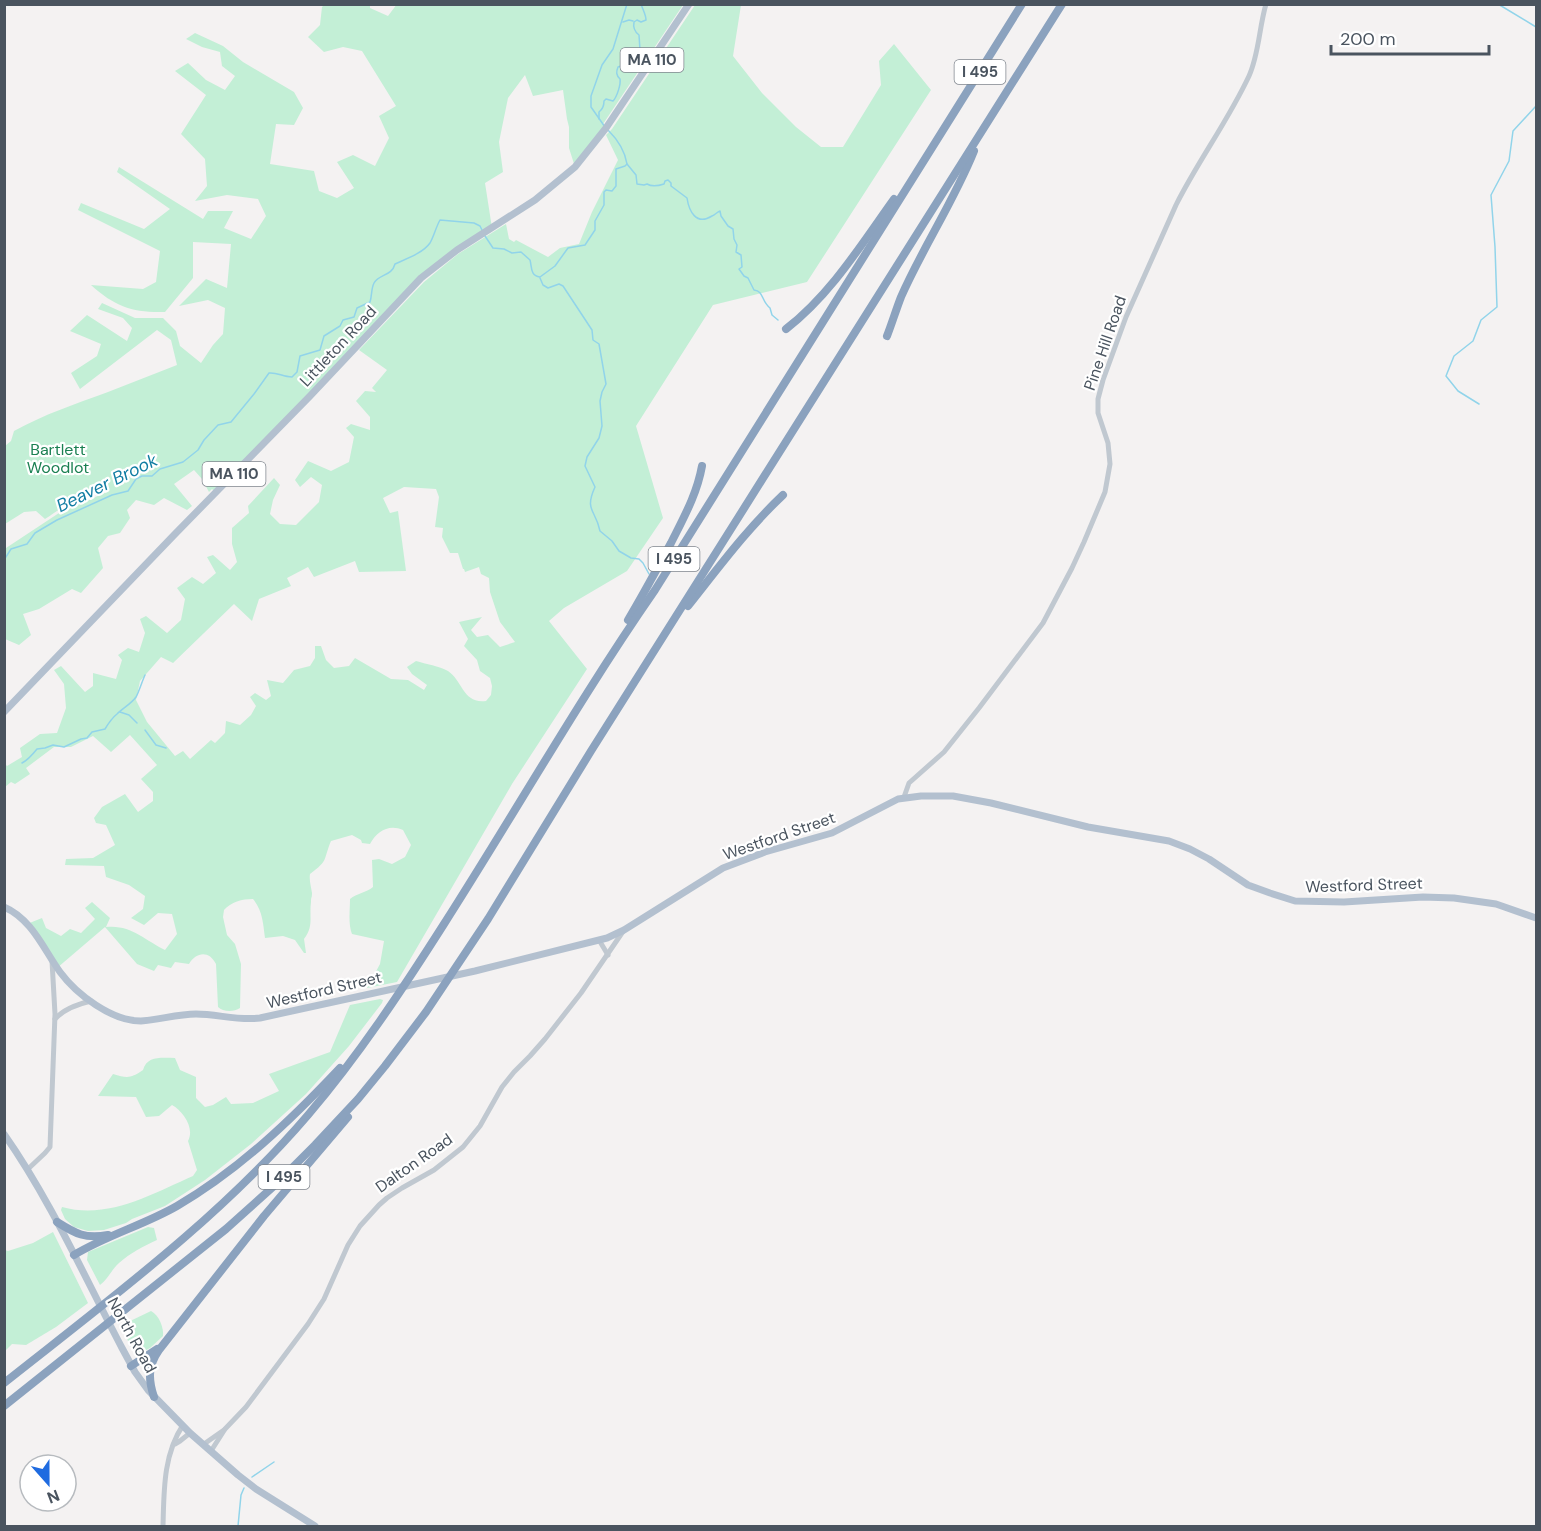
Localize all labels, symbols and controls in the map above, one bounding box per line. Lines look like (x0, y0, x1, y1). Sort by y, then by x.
scale bar (1331, 18, 1488, 56)
text: 200 m (1340, 27, 1396, 51)
road number: MA 110 (620, 48, 684, 72)
road number: I 495 (954, 60, 1006, 84)
street label: Pine Hill Road (1079, 293, 1131, 393)
street label: Littleton Road (295, 301, 381, 391)
park label: Bartlett Woodlot (27, 439, 89, 478)
water label: Beaver Brook (52, 448, 162, 518)
road number: MA 110 (202, 462, 266, 486)
road number: I 495 (648, 547, 700, 571)
street label: Westford Street (720, 807, 838, 865)
street label: Westford Street (1305, 872, 1423, 898)
street label: Westford Street (264, 967, 384, 1013)
street label: Dalton Road (371, 1129, 457, 1197)
road number: I 495 (258, 1165, 310, 1189)
street label: North Road (103, 1293, 161, 1377)
north arrow (18, 1453, 78, 1513)
text: N (44, 1485, 62, 1508)

